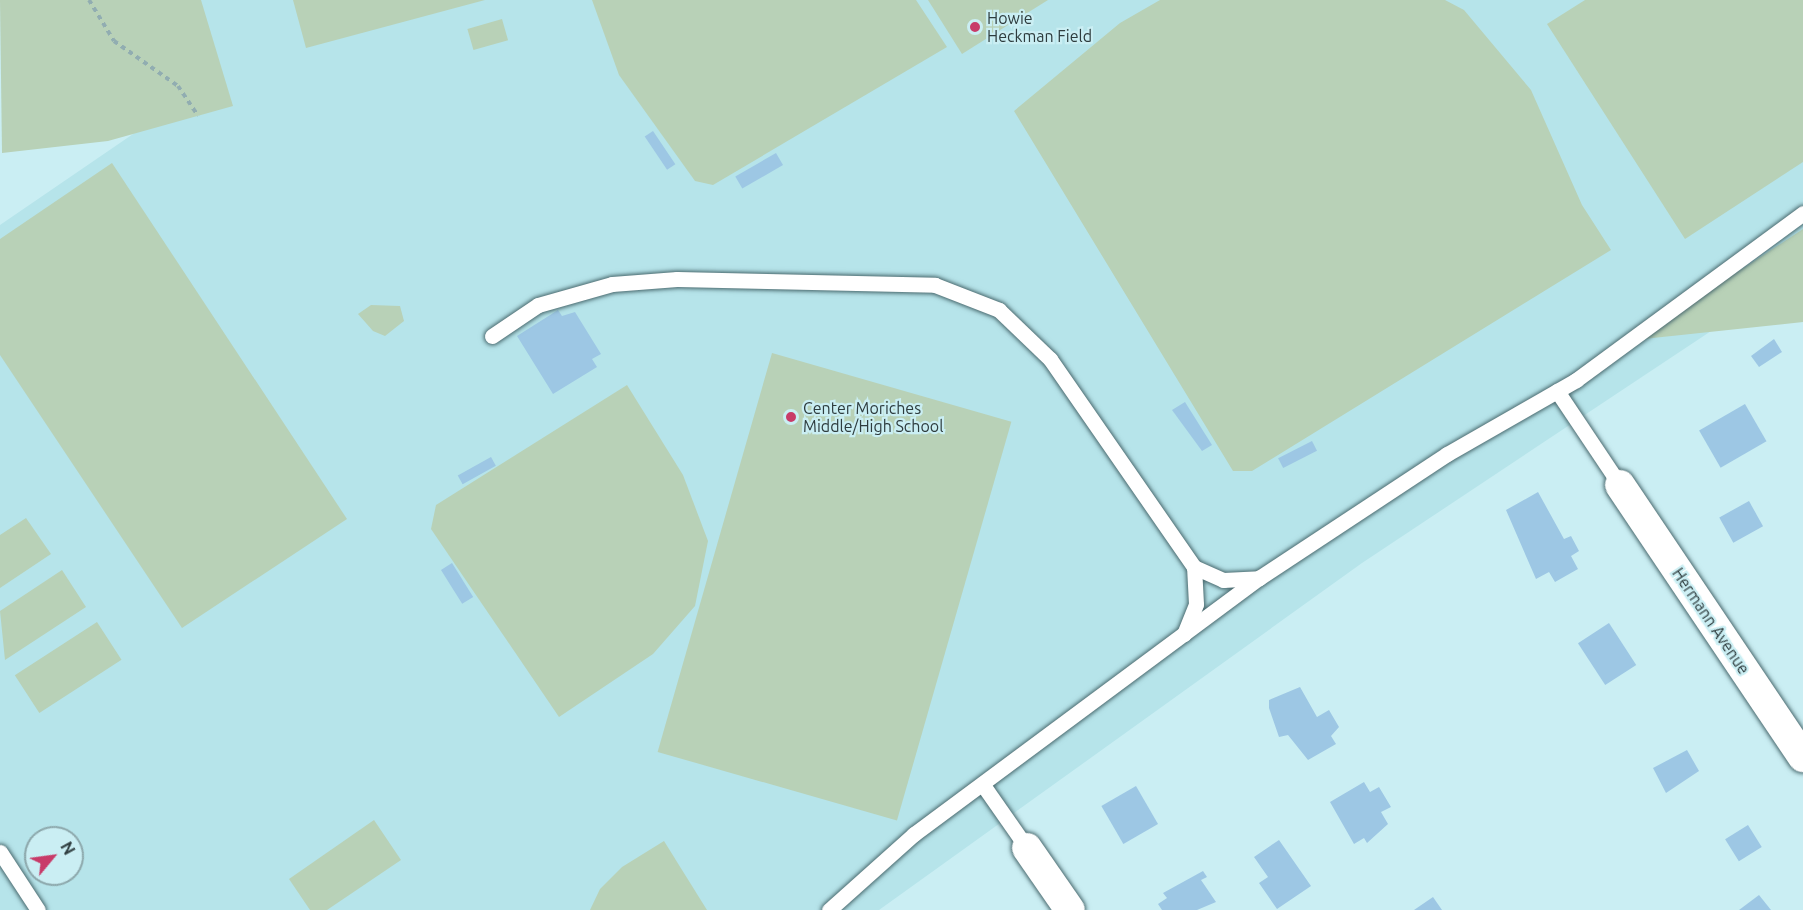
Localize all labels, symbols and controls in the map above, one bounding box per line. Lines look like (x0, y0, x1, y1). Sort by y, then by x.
place label: Howie Heckman Field (987, 8, 1092, 46)
marker: Howie Heckman Field (968, 20, 982, 34)
place label: Center Moriches Middle/High School (803, 398, 943, 436)
marker: Center Moriches Middle/High School (784, 410, 798, 424)
street label: Hermann Avenue (1668, 564, 1754, 678)
north arrow (24, 826, 84, 886)
text: N (57, 839, 79, 858)

